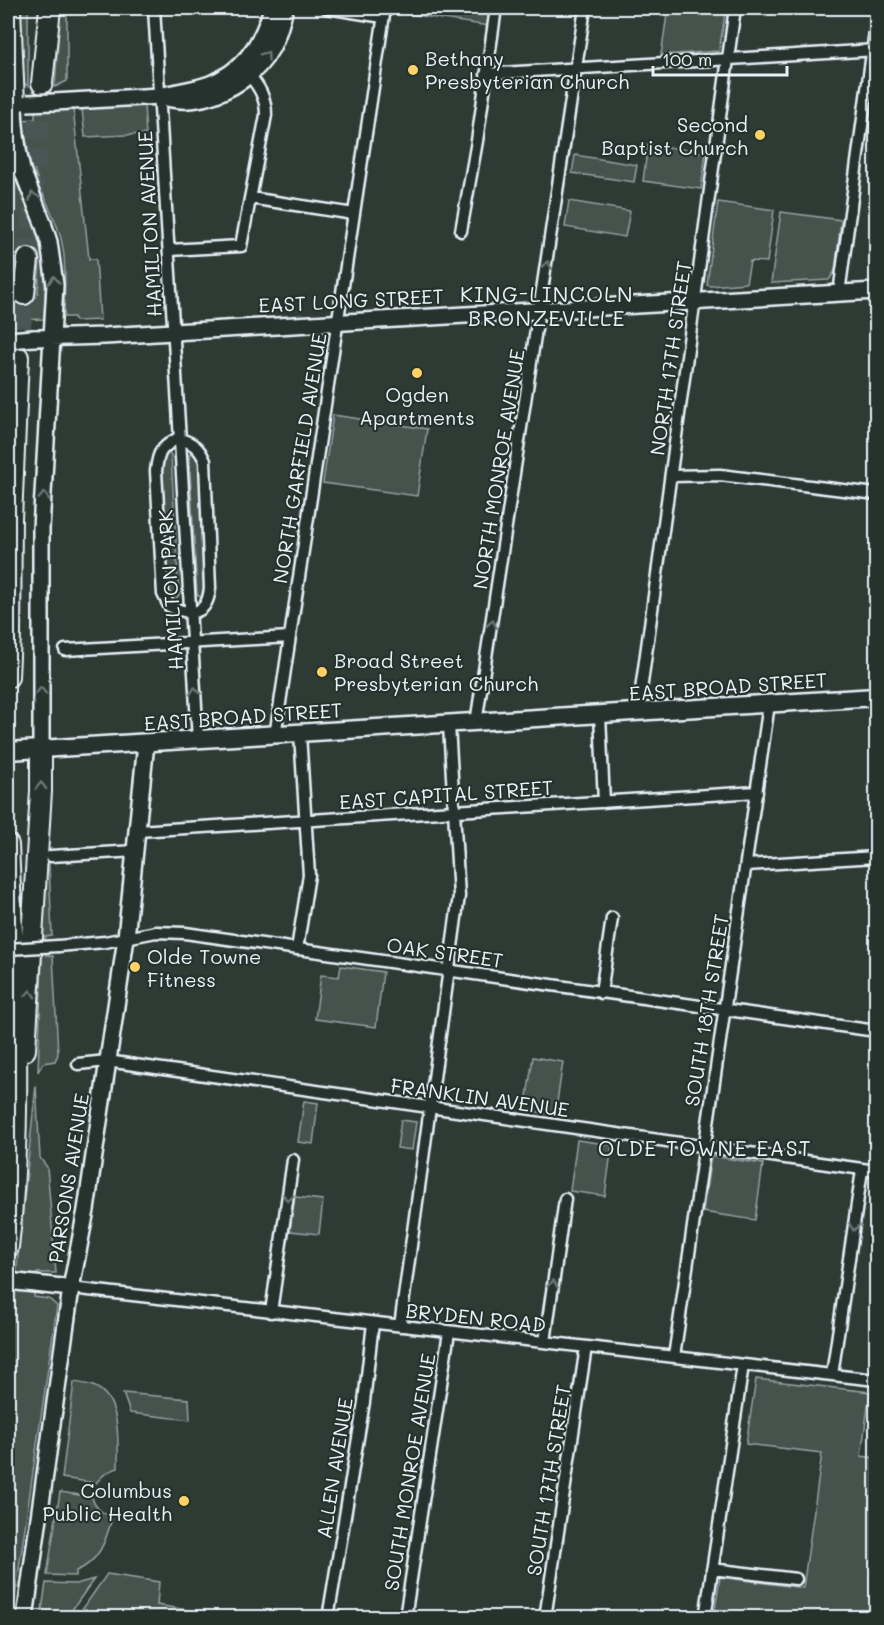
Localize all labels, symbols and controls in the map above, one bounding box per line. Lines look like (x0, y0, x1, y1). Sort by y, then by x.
scale bar (653, 39, 786, 77)
place label: Bethany Presbyterian Church (425, 45, 629, 94)
text: 100 m (662, 47, 712, 71)
one-way arrow (259, 51, 270, 62)
marker: Bethany Presbyterian Church (406, 63, 420, 77)
place label: Second Baptist Church (601, 111, 748, 160)
marker: Second Baptist Church (753, 128, 767, 142)
street label: HAMILTON AVENUE (131, 130, 167, 318)
one-way arrow (28, 192, 40, 203)
street label: NORTH 17TH STREET (643, 259, 697, 457)
one-way arrow (541, 260, 553, 270)
one-way arrow (48, 275, 61, 284)
district label: KING-LINCOLN BRONZEVILLE (460, 280, 634, 331)
street label: EAST LONG STREET (258, 282, 444, 318)
street label: NORTH GARFIELD AVENUE (266, 331, 332, 585)
street label: NORTH MONROE AVENUE (466, 347, 530, 591)
marker: Ogden Apartments (410, 366, 424, 380)
place label: Ogden Apartments (359, 381, 475, 430)
one-way arrow (37, 492, 50, 501)
street label: HAMILTON PARK (151, 509, 189, 671)
one-way arrow (485, 619, 498, 629)
place label: Broad Street Presbyterian Church (334, 647, 538, 696)
marker: Broad Street Presbyterian Church (315, 665, 329, 679)
street label: EAST BROAD STREET (628, 666, 828, 706)
one-way arrow (35, 687, 47, 696)
one-way arrow (189, 687, 202, 696)
street label: EAST BROAD STREET (143, 696, 343, 736)
street label: EAST CAPITAL STREET (338, 774, 554, 814)
one-way arrow (35, 782, 47, 791)
street label: SOUTH 18TH STREET (678, 912, 734, 1108)
street label: OAK STREET (385, 931, 505, 973)
place label: Olde Towne Fitness (147, 943, 261, 992)
marker: Olde Towne Fitness (128, 960, 142, 974)
one-way arrow (23, 990, 36, 999)
street label: FRANKLIN AVENUE (389, 1072, 571, 1122)
street label: PARSONS AVENUE (42, 1091, 94, 1265)
district label: OLDE TOWNE EAST (598, 1134, 812, 1161)
one-way arrow (282, 1193, 294, 1202)
one-way arrow (848, 1223, 860, 1232)
one-way arrow (547, 1280, 559, 1289)
street label: BRYDEN ROAD (405, 1297, 547, 1337)
street label: SOUTH MONROE AVENUE (377, 1351, 441, 1593)
street label: SOUTH 17TH STREET (520, 1382, 576, 1578)
street label: ALLEN AVENUE (310, 1396, 358, 1540)
place label: Columbus Public Health (43, 1477, 172, 1526)
marker: Columbus Public Health (177, 1494, 191, 1508)

